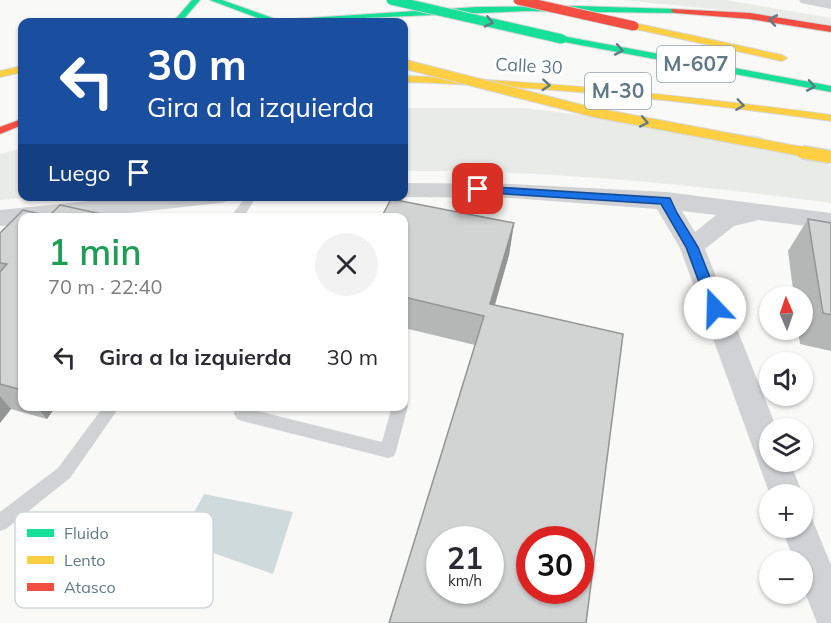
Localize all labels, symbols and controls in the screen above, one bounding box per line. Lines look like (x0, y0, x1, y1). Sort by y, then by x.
one-way arrow (769, 14, 779, 27)
one-way arrow (484, 15, 494, 28)
text: 30 m (147, 38, 247, 91)
icon: left (48, 42, 126, 120)
one-way arrow (614, 43, 624, 56)
road number: M-607 (657, 46, 735, 82)
street label: Calle 30 (495, 52, 563, 79)
road number: M-30 (585, 73, 651, 109)
one-way arrow (541, 78, 550, 91)
one-way arrow (806, 79, 816, 92)
text: Gira a la izquierda (147, 90, 374, 124)
one-way arrow (735, 99, 744, 111)
one-way arrow (639, 115, 649, 128)
icon: arrive (122, 156, 155, 189)
text: Luego (48, 159, 110, 187)
pin (452, 163, 503, 214)
icon: arrive (461, 172, 494, 205)
text: 1 min (48, 229, 142, 274)
button: close (315, 233, 378, 296)
text: 70 m · 22:40 (48, 274, 162, 299)
position arrow (683, 276, 747, 340)
north arrow (759, 286, 813, 340)
map controls (759, 286, 813, 604)
icon: left (48, 341, 81, 374)
text: Gira a la izquierda (99, 343, 292, 371)
text: 30 m (327, 343, 378, 371)
button: sound (759, 352, 813, 406)
button: layers (759, 418, 813, 472)
button: + (759, 484, 813, 538)
legend (15, 512, 213, 608)
text: Fluido (64, 523, 109, 543)
speed limit sign: 30 (516, 526, 594, 604)
text: 21 (447, 539, 483, 577)
text: Lento (64, 550, 105, 570)
button: − (759, 550, 813, 604)
text: km/h (448, 571, 482, 590)
text: Atasco (64, 577, 116, 597)

